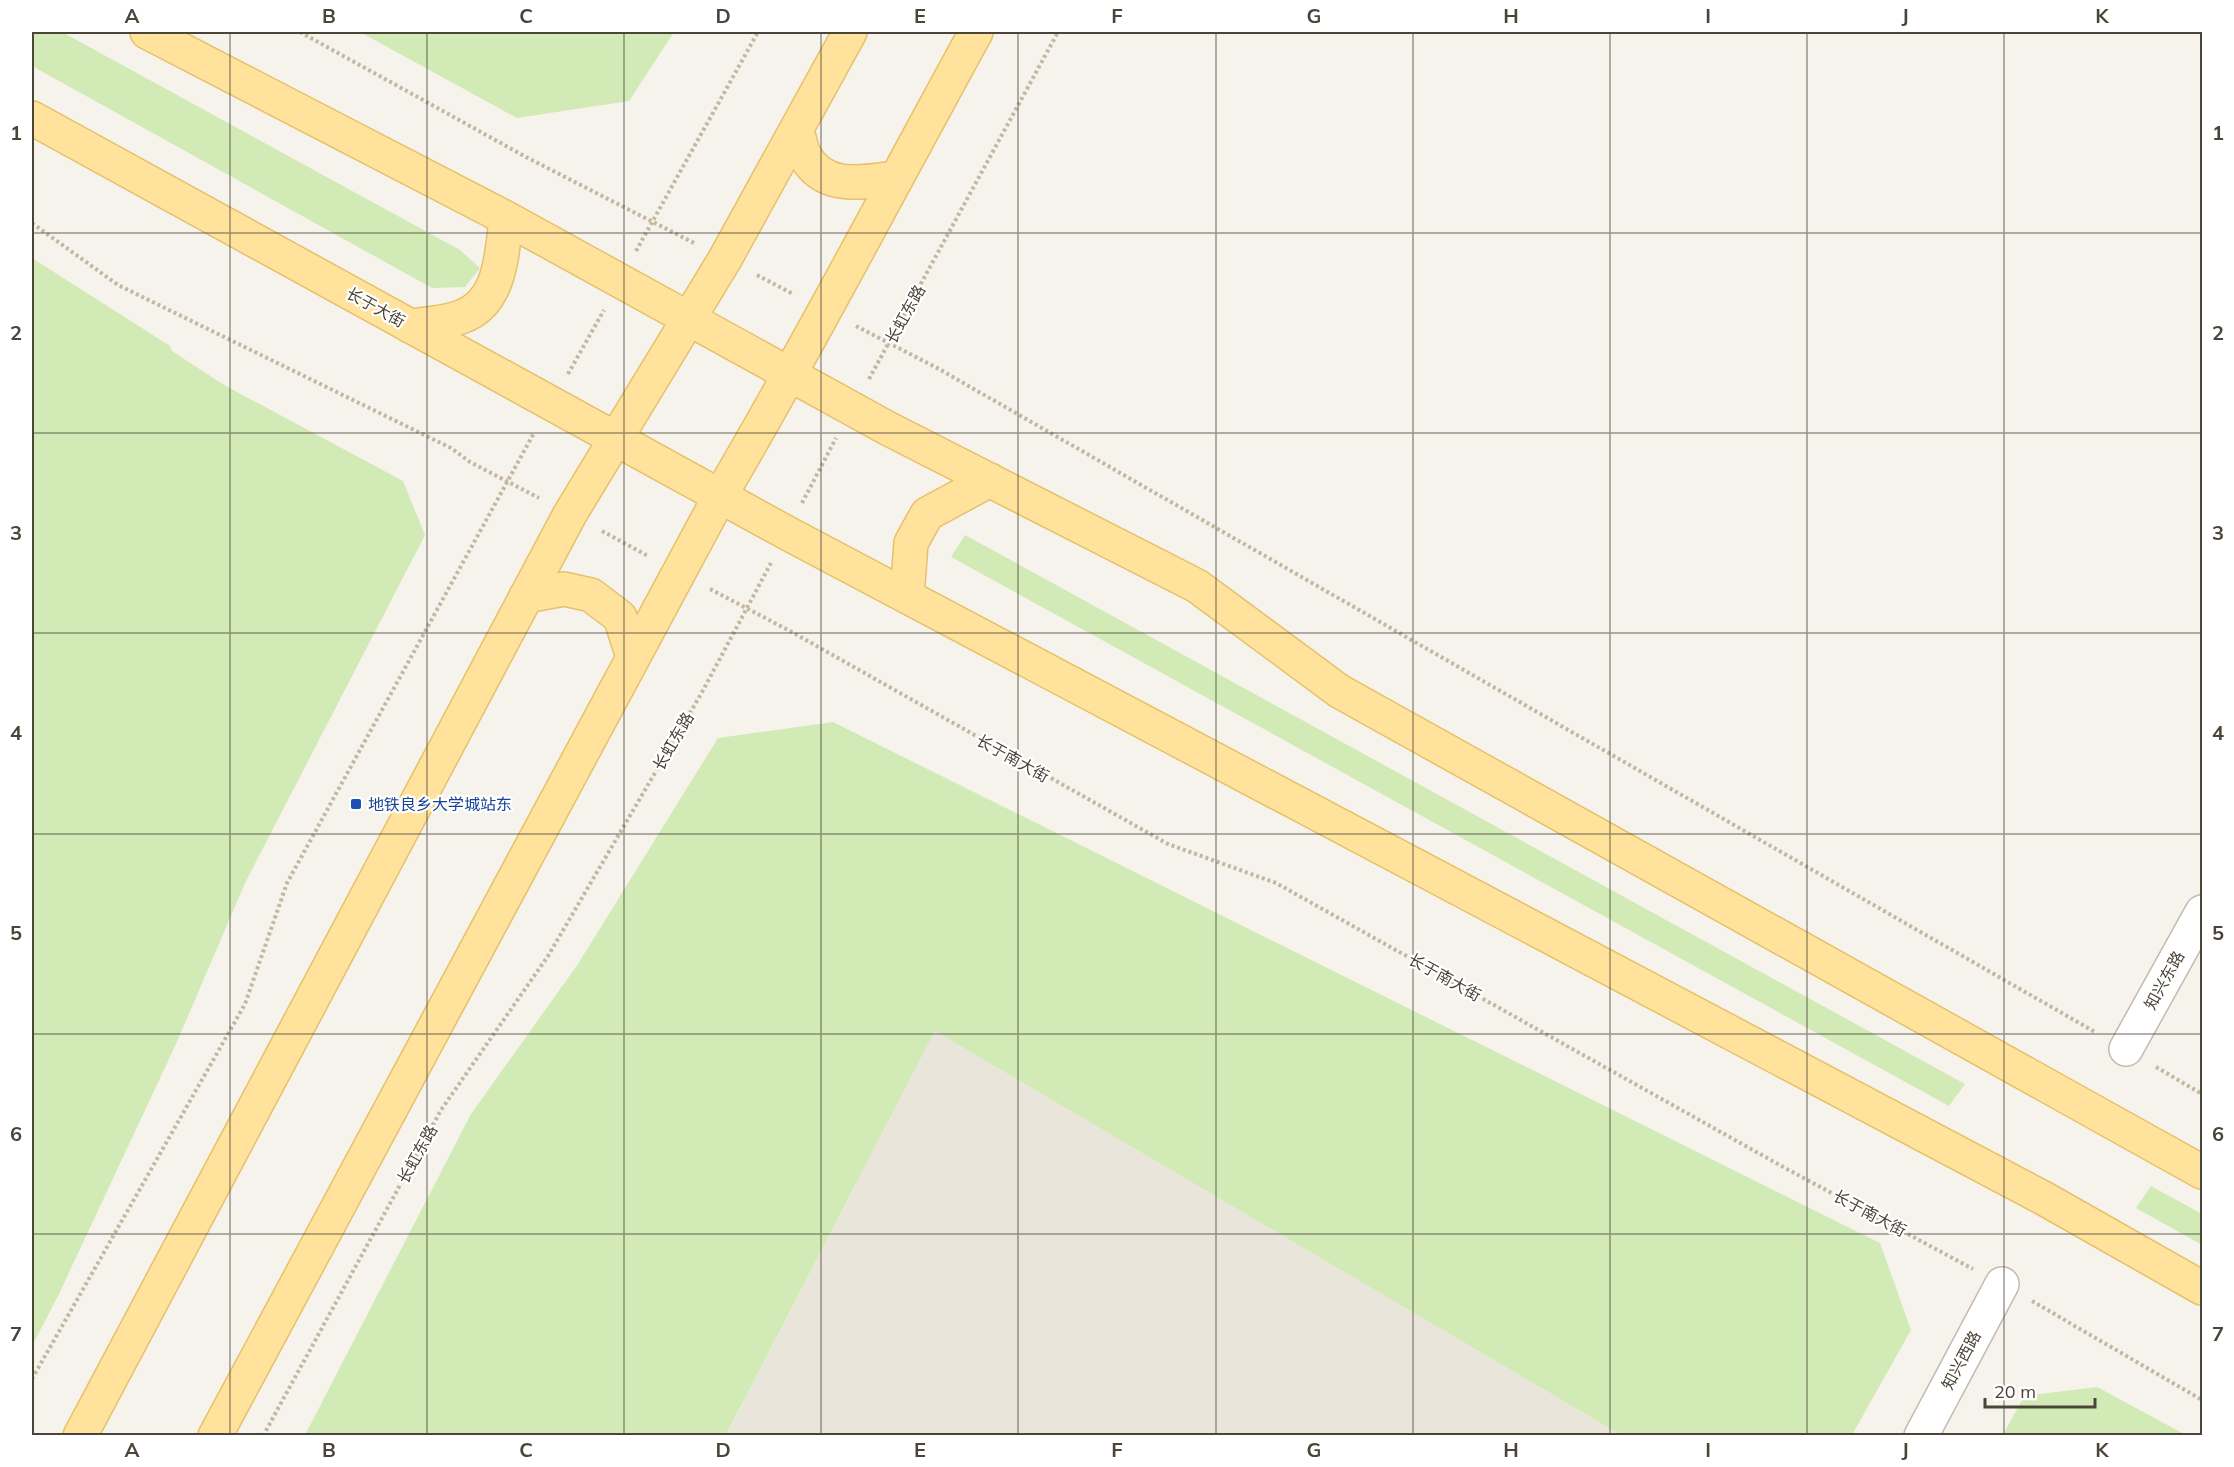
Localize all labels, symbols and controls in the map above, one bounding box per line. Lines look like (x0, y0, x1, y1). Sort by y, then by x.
text: A (125, 3, 140, 28)
text: B (322, 3, 336, 28)
text: C (519, 3, 533, 28)
text: D (715, 3, 731, 28)
text: E (914, 3, 926, 28)
text: F (1111, 3, 1123, 28)
text: G (1307, 3, 1321, 28)
text: H (1503, 3, 1519, 28)
text: I (1705, 3, 1711, 28)
text: J (1901, 3, 1909, 28)
text: K (2095, 3, 2109, 28)
text: 1 (10, 120, 22, 145)
text: 1 (2212, 120, 2224, 145)
street label: 长虹东路 (881, 281, 929, 347)
street label: 长于大街 (343, 283, 409, 331)
text: 2 (10, 320, 22, 345)
text: 2 (2212, 320, 2224, 345)
text: 3 (10, 520, 22, 545)
text: 3 (2212, 520, 2224, 545)
street label: 长虹东路 (648, 708, 698, 774)
text: 4 (10, 720, 22, 745)
text: 4 (2212, 720, 2224, 745)
street label: 长于南大街 (973, 730, 1053, 786)
place label: 地铁良乡大学城站东 (368, 794, 512, 814)
marker: 地铁良乡大学城站东 (349, 797, 363, 811)
text: 5 (10, 920, 22, 945)
text: 5 (2212, 920, 2224, 945)
street label: 知兴东路 (2140, 947, 2188, 1013)
street label: 长于南大街 (1405, 949, 1485, 1005)
text: 6 (10, 1121, 22, 1146)
street label: 长虹东路 (393, 1121, 441, 1187)
text: 6 (2212, 1121, 2224, 1146)
street label: 长于南大街 (1830, 1185, 1910, 1241)
text: 7 (10, 1321, 22, 1346)
text: 7 (2212, 1321, 2224, 1346)
street label: 知兴西路 (1937, 1327, 1985, 1393)
scale bar (1985, 1371, 2094, 1409)
text: 20 m (1994, 1380, 2036, 1403)
text: A (125, 1437, 140, 1462)
text: B (322, 1437, 336, 1462)
text: C (519, 1437, 533, 1462)
text: D (715, 1437, 731, 1462)
text: E (914, 1437, 926, 1462)
text: F (1111, 1437, 1123, 1462)
text: G (1307, 1437, 1321, 1462)
text: H (1503, 1437, 1519, 1462)
text: I (1705, 1437, 1711, 1462)
text: J (1901, 1437, 1909, 1462)
text: K (2095, 1437, 2109, 1462)

